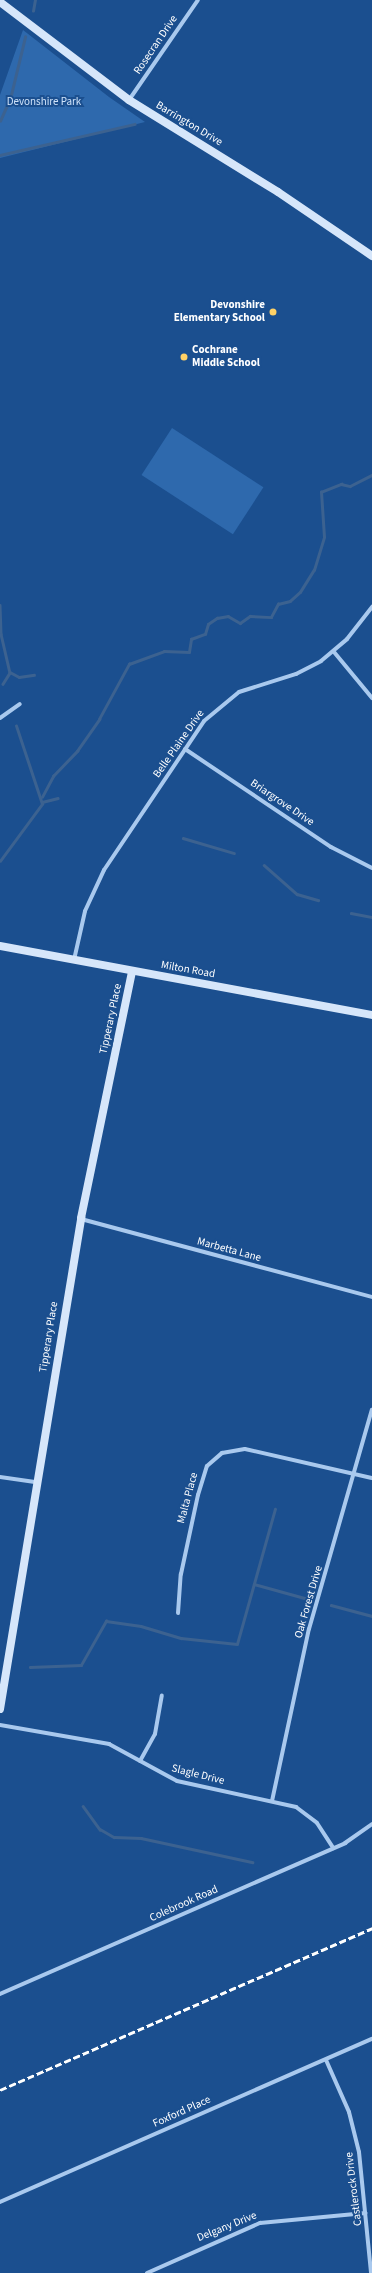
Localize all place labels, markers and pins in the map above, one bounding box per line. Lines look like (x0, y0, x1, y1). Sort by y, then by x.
place label: Devonshire Elementary School (174, 299, 265, 325)
marker: Devonshire Elementary School (268, 307, 278, 317)
place label: Cochrane Middle School (192, 344, 260, 370)
marker: Cochrane Middle School (179, 352, 189, 362)

